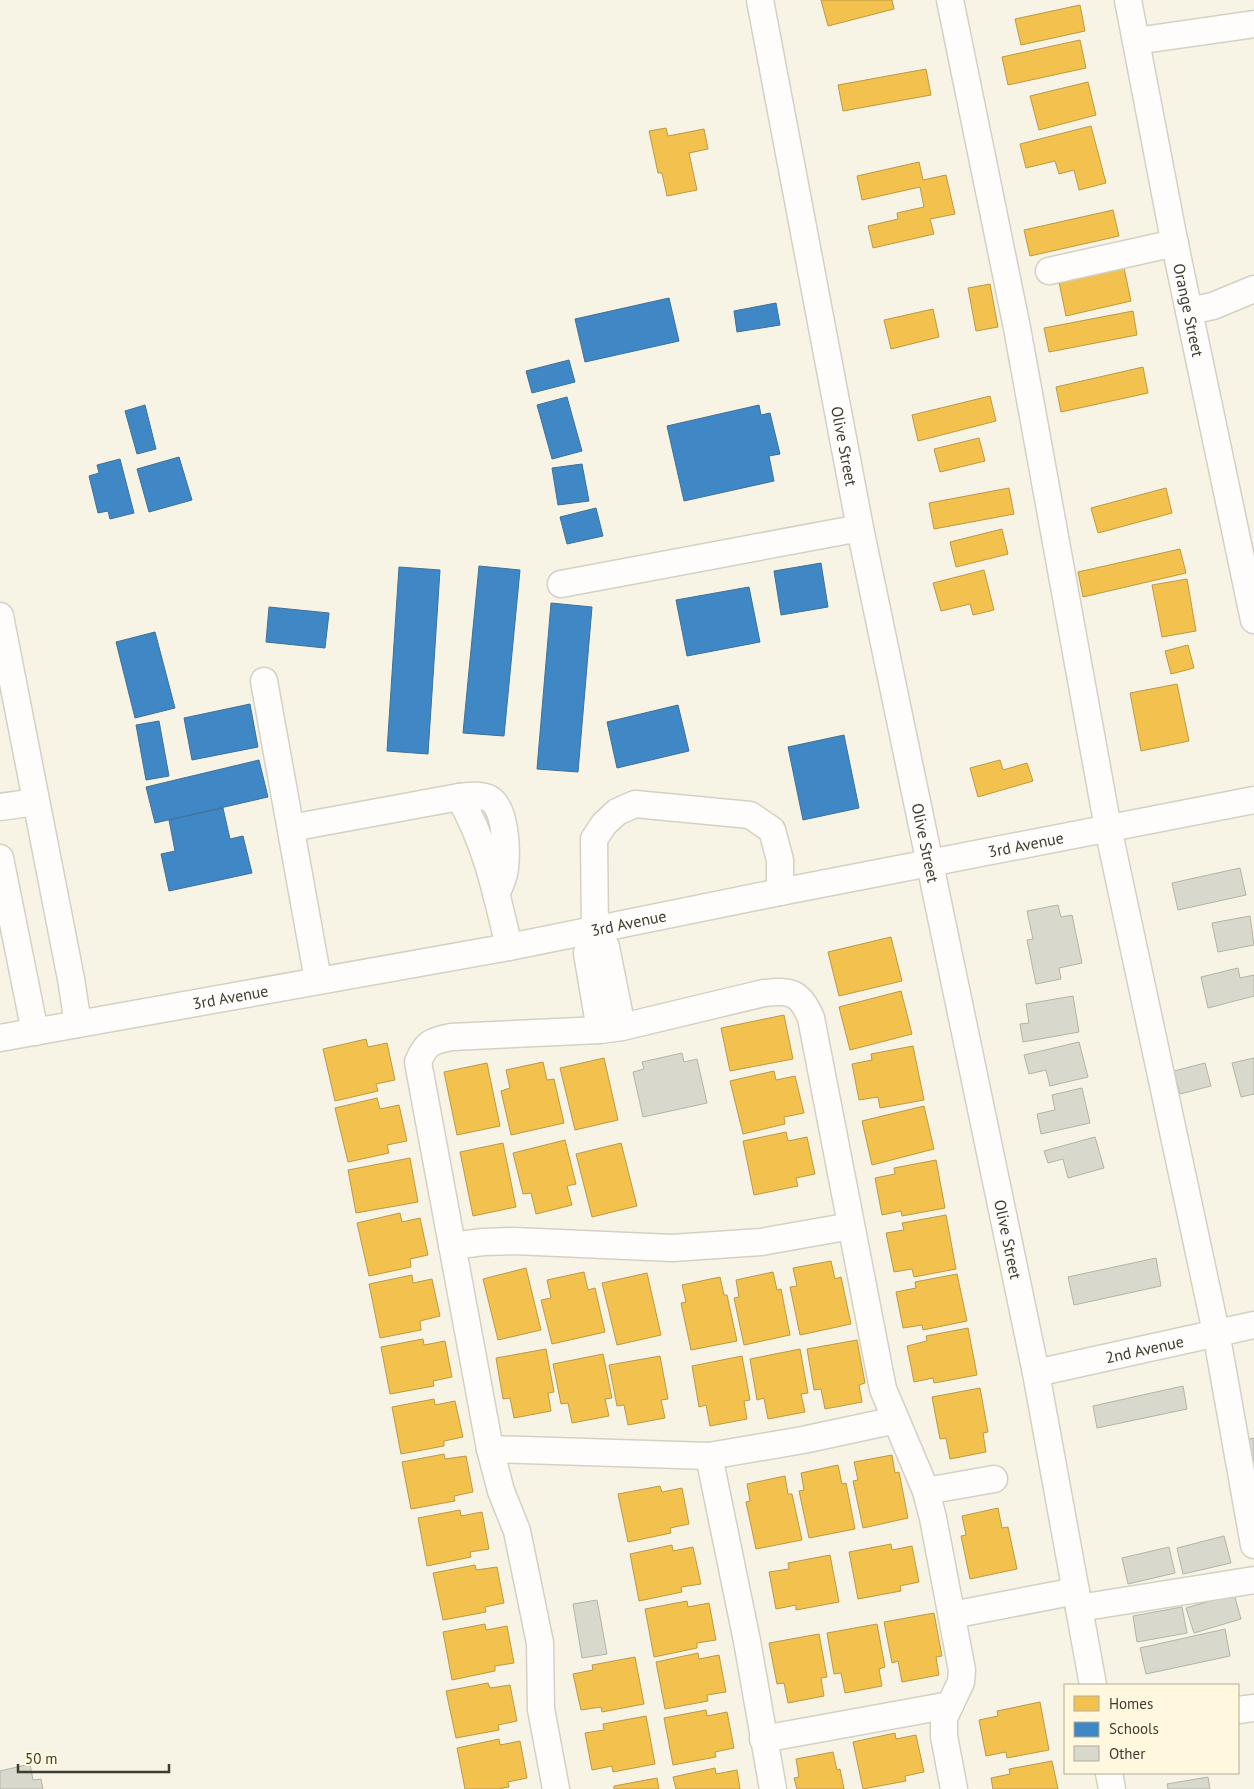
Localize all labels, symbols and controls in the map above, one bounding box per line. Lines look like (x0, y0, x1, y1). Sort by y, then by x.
street label: Orange Street (1169, 262, 1208, 359)
street label: Olive Street (827, 405, 862, 488)
street label: Olive Street (908, 801, 944, 885)
street label: 3rd Avenue (986, 827, 1065, 861)
street label: 3rd Avenue (589, 905, 668, 940)
street label: 3rd Avenue (191, 980, 270, 1013)
street label: Olive Street (990, 1198, 1026, 1282)
street label: 2nd Avenue (1103, 1331, 1186, 1367)
legend (1064, 1684, 1239, 1774)
text: Homes (1109, 1694, 1153, 1713)
text: Schools (1109, 1719, 1159, 1738)
scale bar (18, 1742, 169, 1774)
text: Other (1109, 1744, 1145, 1763)
text: 50 m (25, 1749, 58, 1768)

